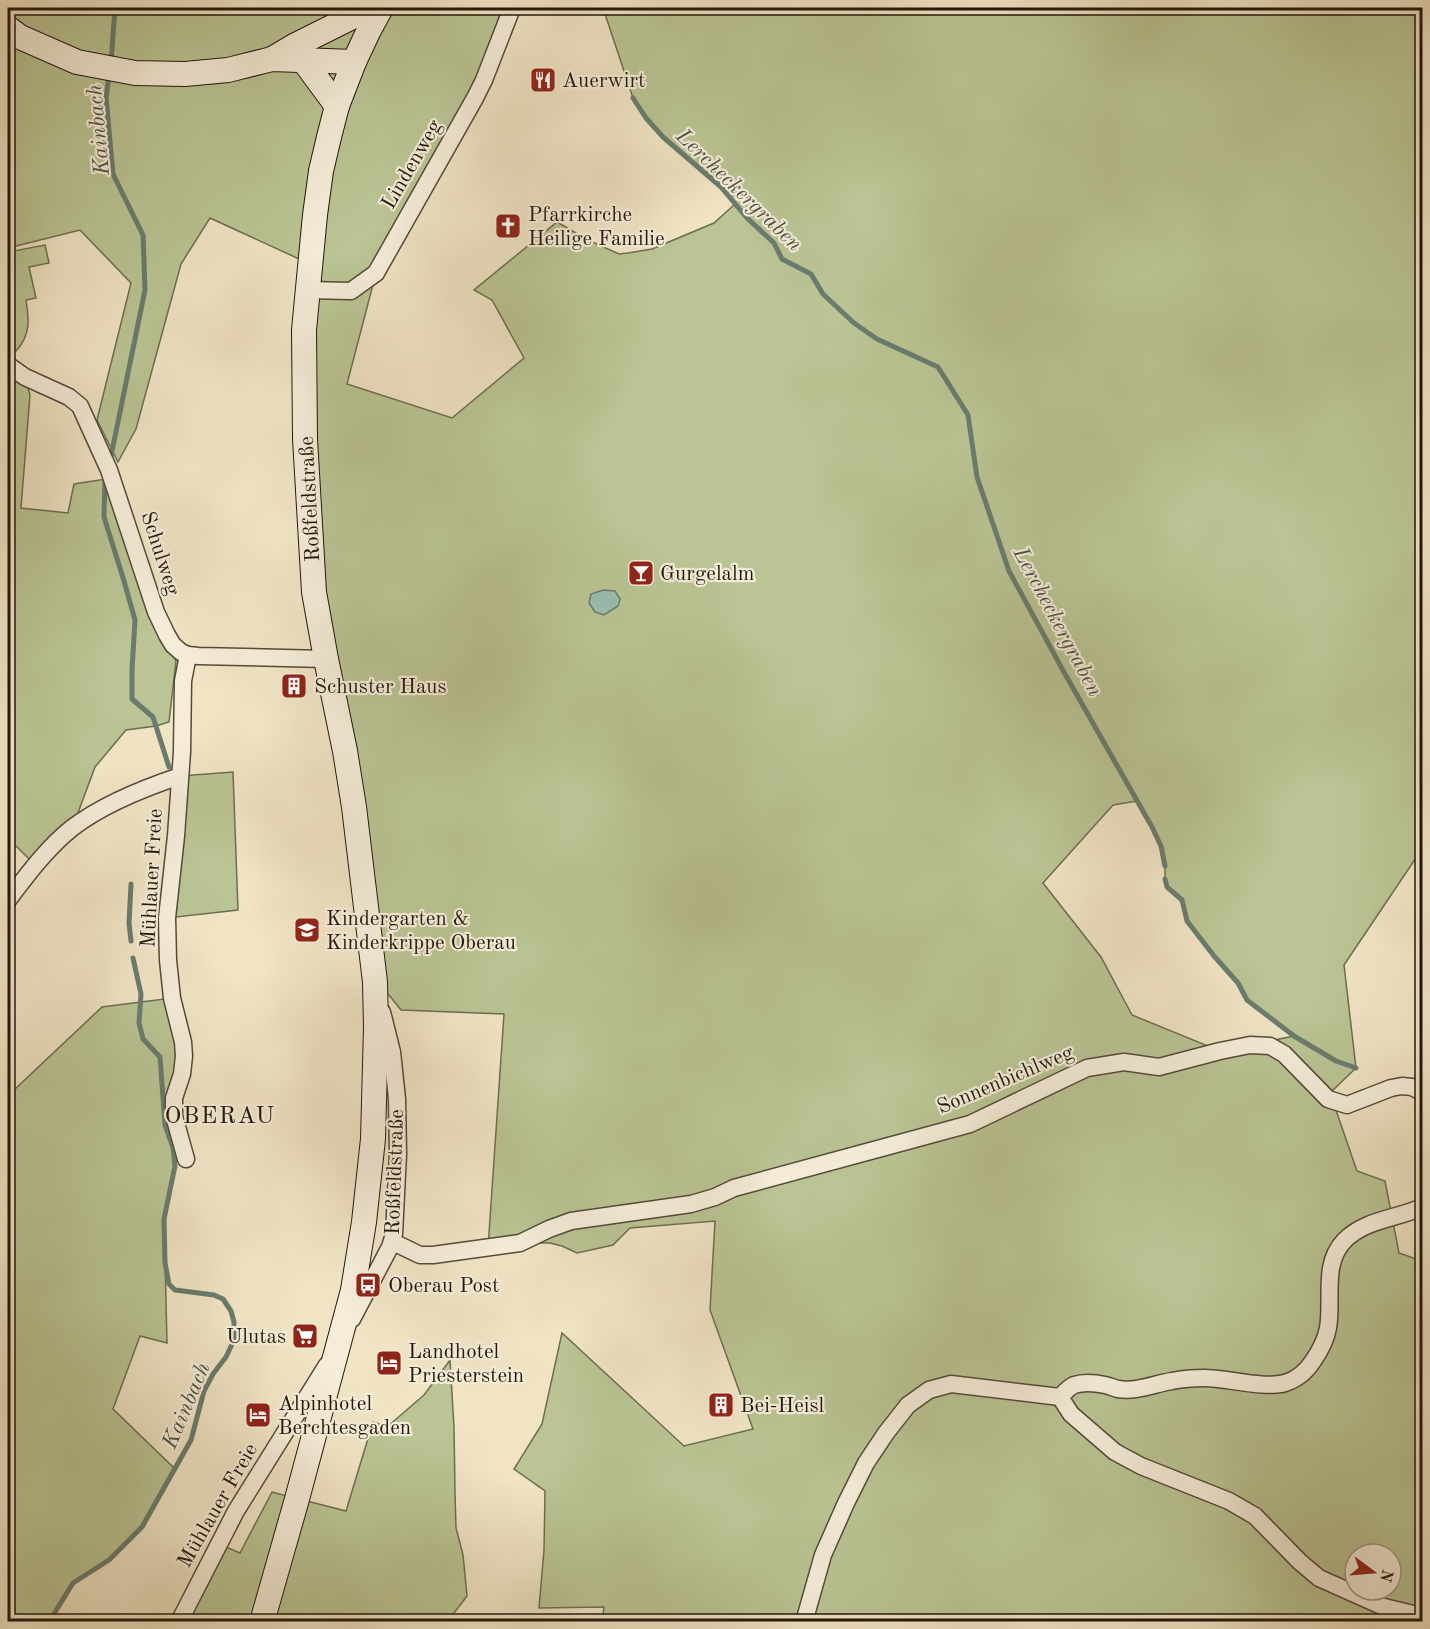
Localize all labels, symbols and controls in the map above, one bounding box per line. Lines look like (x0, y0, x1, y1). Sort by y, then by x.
restaurant icon: Auerwirt (528, 65, 558, 95)
place label: Auerwirt (562, 71, 645, 92)
water label: Kainbach (84, 83, 114, 177)
street label: Lindenweg (378, 116, 447, 213)
water label: Lercheckergraben (671, 124, 806, 256)
place label: Pfarrkirche Heilige Familie (528, 205, 665, 250)
church icon: Pfarrkirche Heilige Familie (493, 211, 523, 241)
street label: Roßfeldstraße (297, 436, 324, 562)
street label: Schulweg (136, 509, 183, 599)
water label: Lercheckergraben (1008, 543, 1106, 701)
bar icon: Gurgelalm (626, 558, 656, 588)
place label: Gurgelalm (660, 564, 754, 585)
building icon: Schuster Haus (279, 671, 309, 701)
place label: Schuster Haus (314, 677, 447, 698)
street label: Mühlauer Freie (138, 808, 167, 948)
place label: Kindergarten & Kinderkrippe Oberau (326, 909, 516, 954)
school or university icon: Kindergarten & Kinderkrippe Oberau (292, 915, 322, 945)
street label: Sonnenbichlweg (934, 1042, 1078, 1119)
district label: OBERAU (164, 1105, 276, 1129)
street label: Roßfeldstraße (383, 1109, 408, 1235)
bus stop icon: Oberau Post (353, 1270, 383, 1300)
place label: Oberau Post (388, 1276, 499, 1297)
supermarket icon: Ulutas (290, 1321, 320, 1351)
place label: Ulutas (226, 1327, 286, 1348)
place label: Landhotel Priesterstein (408, 1342, 524, 1387)
hotel icon: Landhotel Priesterstein (374, 1348, 404, 1378)
water label: Kainbach (158, 1359, 215, 1453)
building icon: Bei-Heisl (706, 1390, 736, 1420)
place label: Alpinhotel Berchtesgaden (278, 1394, 411, 1439)
place label: Bei-Heisl (740, 1396, 825, 1417)
hotel icon: Alpinhotel Berchtesgaden (243, 1400, 273, 1430)
street label: Mühlauer Freie (174, 1440, 262, 1571)
north arrow (1343, 1542, 1403, 1602)
text: N (1376, 1567, 1395, 1584)

